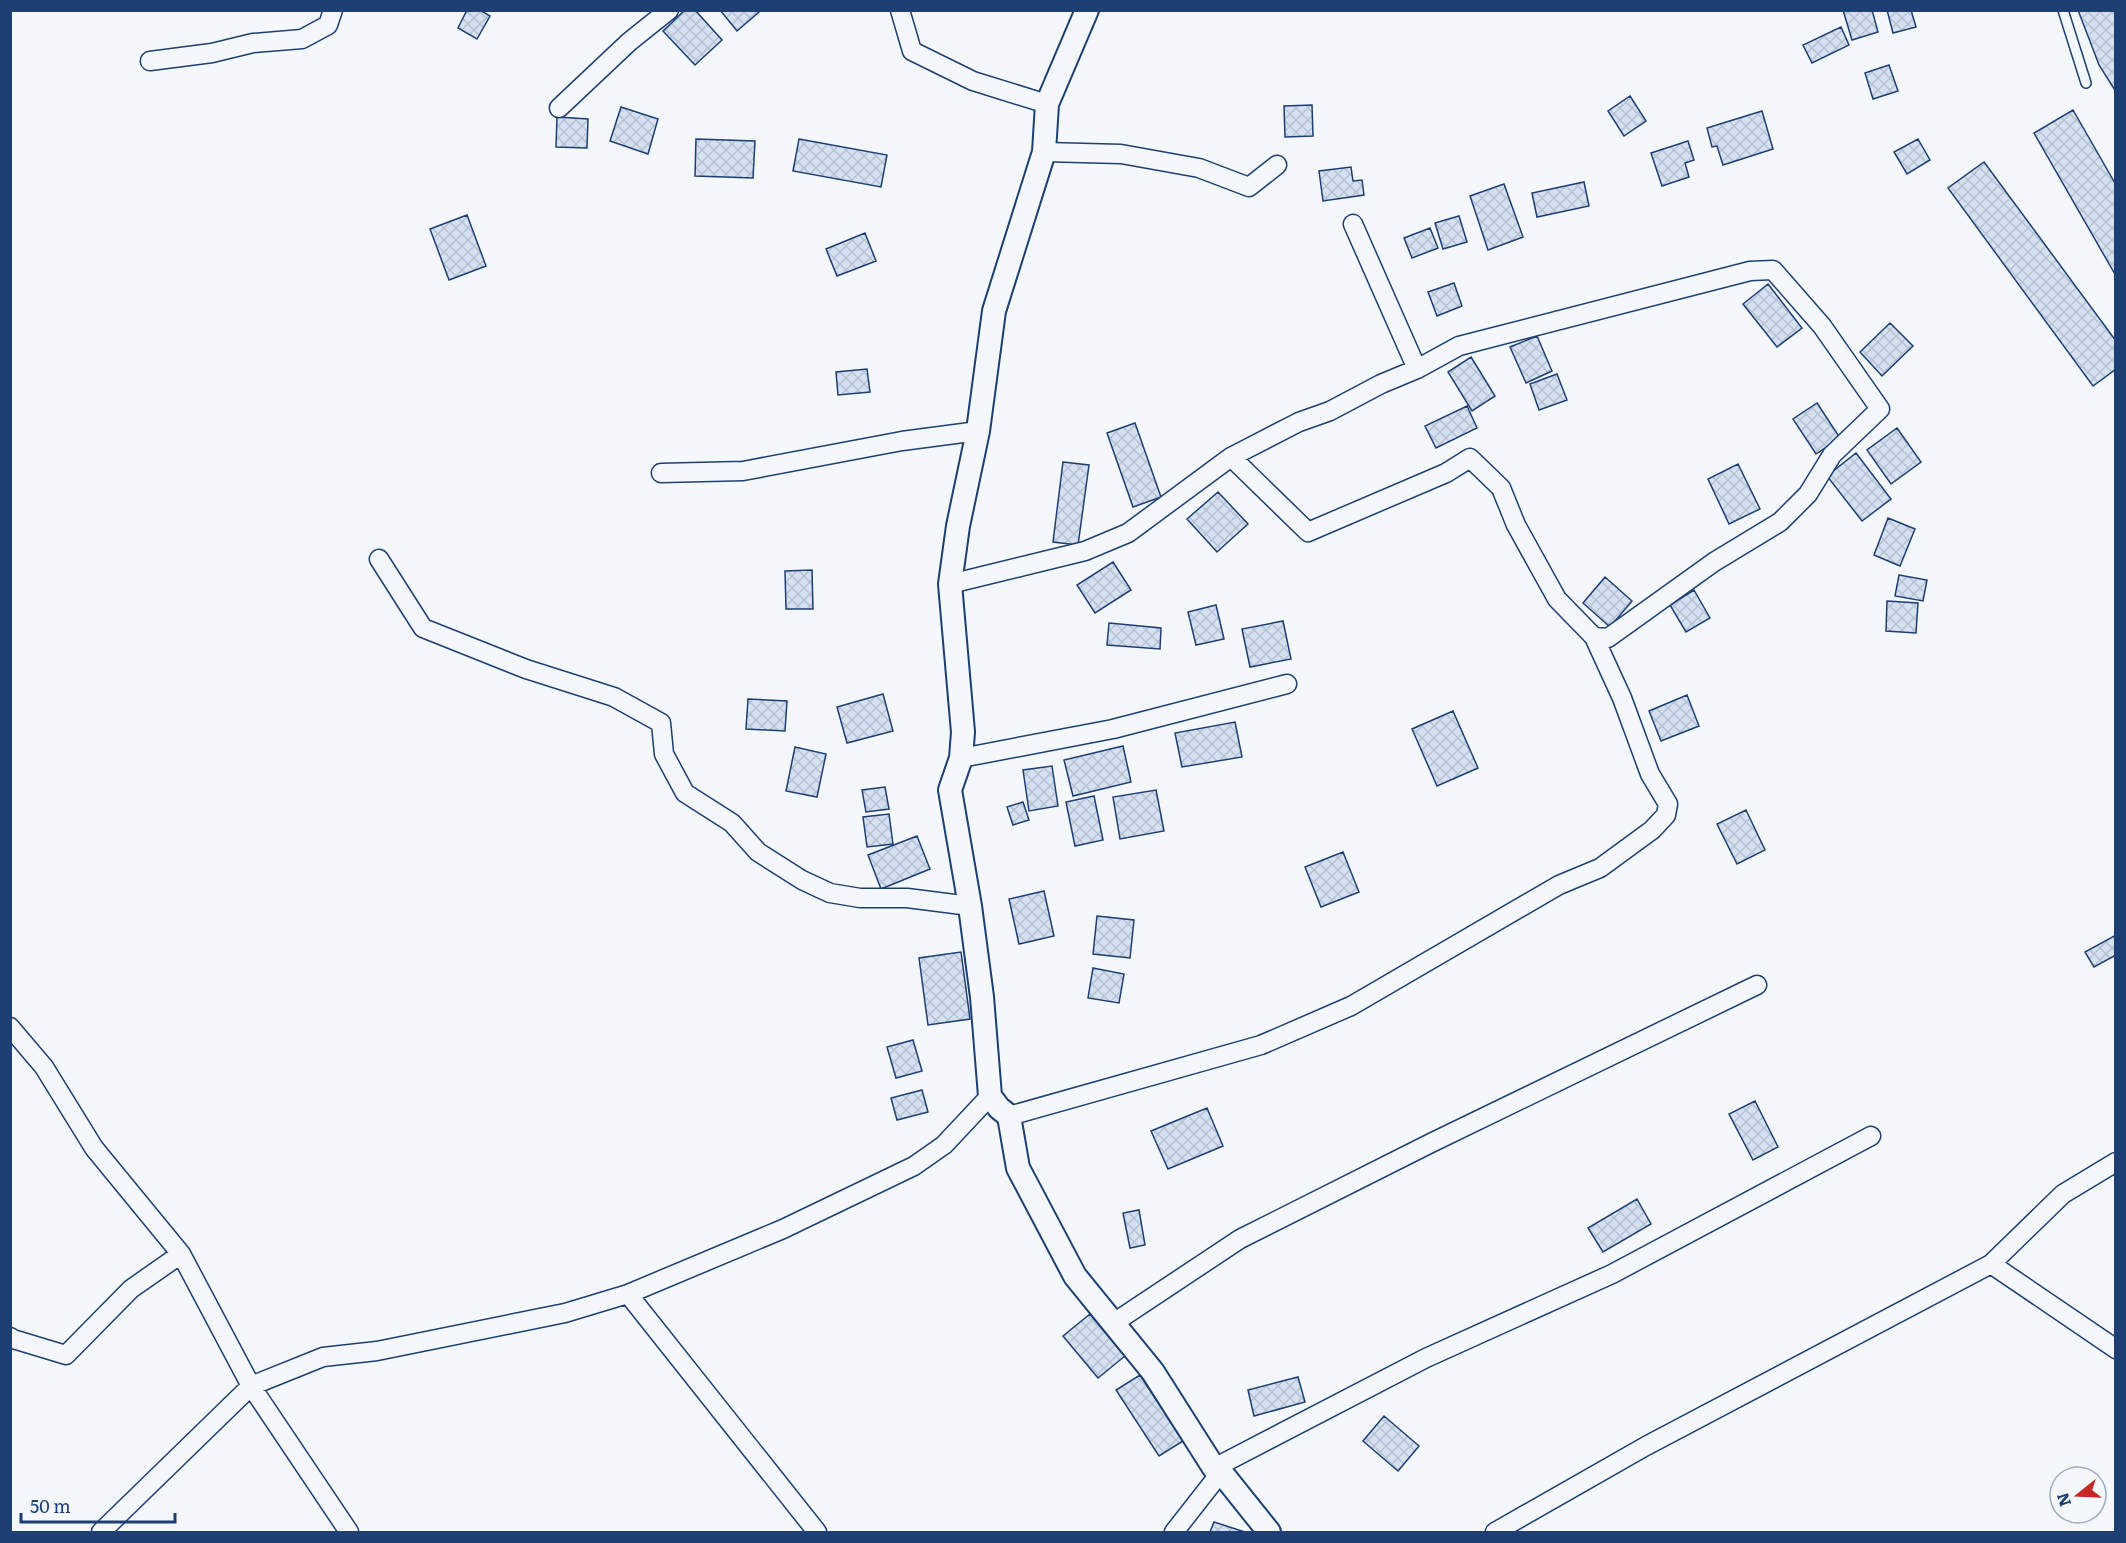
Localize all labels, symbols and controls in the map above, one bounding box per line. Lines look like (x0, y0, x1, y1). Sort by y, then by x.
north arrow (2048, 1465, 2108, 1525)
scale bar (21, 1486, 176, 1524)
text: N (2049, 1490, 2076, 1510)
text: 50 m (30, 1492, 71, 1519)

